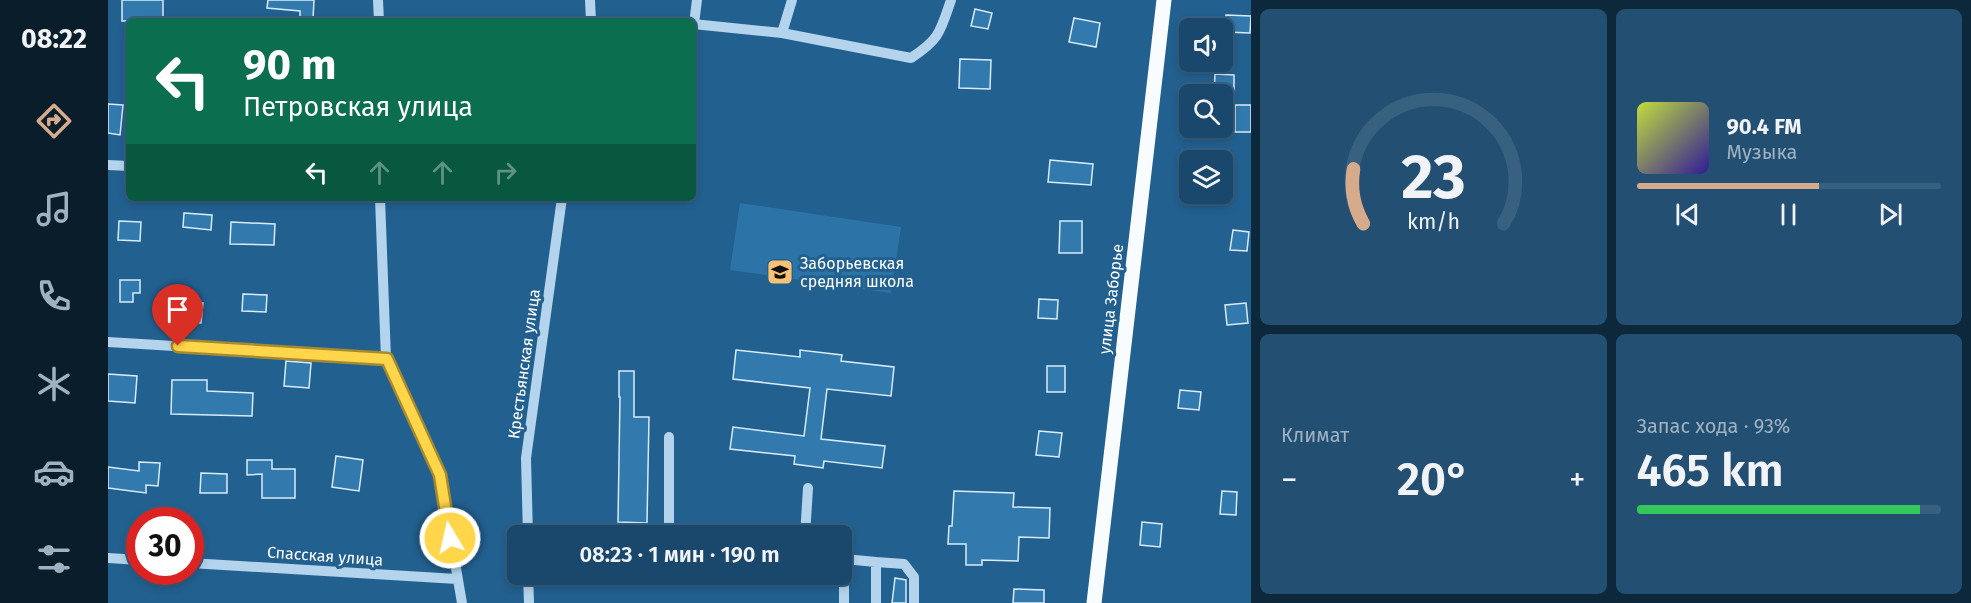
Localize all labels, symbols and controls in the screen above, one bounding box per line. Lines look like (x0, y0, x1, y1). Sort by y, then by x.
map controls (1179, 18, 1233, 204)
button: sound (1179, 18, 1233, 72)
text: 08:22 (21, 23, 87, 55)
text: 90 m (243, 40, 337, 90)
icon: left (144, 42, 222, 120)
button: search (1179, 84, 1233, 138)
text: Петровская улица (243, 91, 473, 123)
icon: directions (33, 100, 75, 142)
text: 90.4 FM (1727, 113, 1802, 140)
text: 23 (1401, 140, 1465, 215)
text: Музыка (1727, 140, 1797, 164)
button: layers (1179, 150, 1233, 204)
icon: left (300, 156, 333, 189)
icon: ahead (363, 156, 396, 189)
icon: ahead (426, 156, 459, 189)
icon: right (489, 156, 522, 189)
icon: music (33, 188, 75, 230)
icon: previous (1671, 198, 1704, 231)
icon: pause (1772, 198, 1805, 231)
icon: next (1874, 198, 1907, 231)
text: km/h (1407, 209, 1460, 235)
street label: улица Заборье (1095, 243, 1127, 355)
place label: Заборьевская средняя школа (800, 254, 914, 291)
school or university icon: Заборьевская средняя школа (765, 257, 795, 287)
icon: phone (33, 275, 75, 317)
pin (152, 284, 203, 346)
street label: Крестьянская улица (504, 288, 544, 440)
icon: arrive (161, 293, 194, 326)
icon: climate (33, 363, 75, 405)
text: Запас хода · 93% (1637, 414, 1790, 438)
text: Климат (1281, 423, 1349, 447)
text: 465 km (1637, 444, 1784, 498)
icon: car (33, 451, 75, 493)
text: 20° (1397, 453, 1470, 507)
text: − (1281, 460, 1298, 500)
text: + (1569, 460, 1585, 500)
position arrow (418, 506, 482, 570)
speed limit sign: 30 (126, 507, 204, 585)
icon: filters (33, 538, 75, 580)
text: 08:23 · 1 мин · 190 m (579, 541, 780, 568)
street label: Спасская улица (266, 542, 384, 570)

